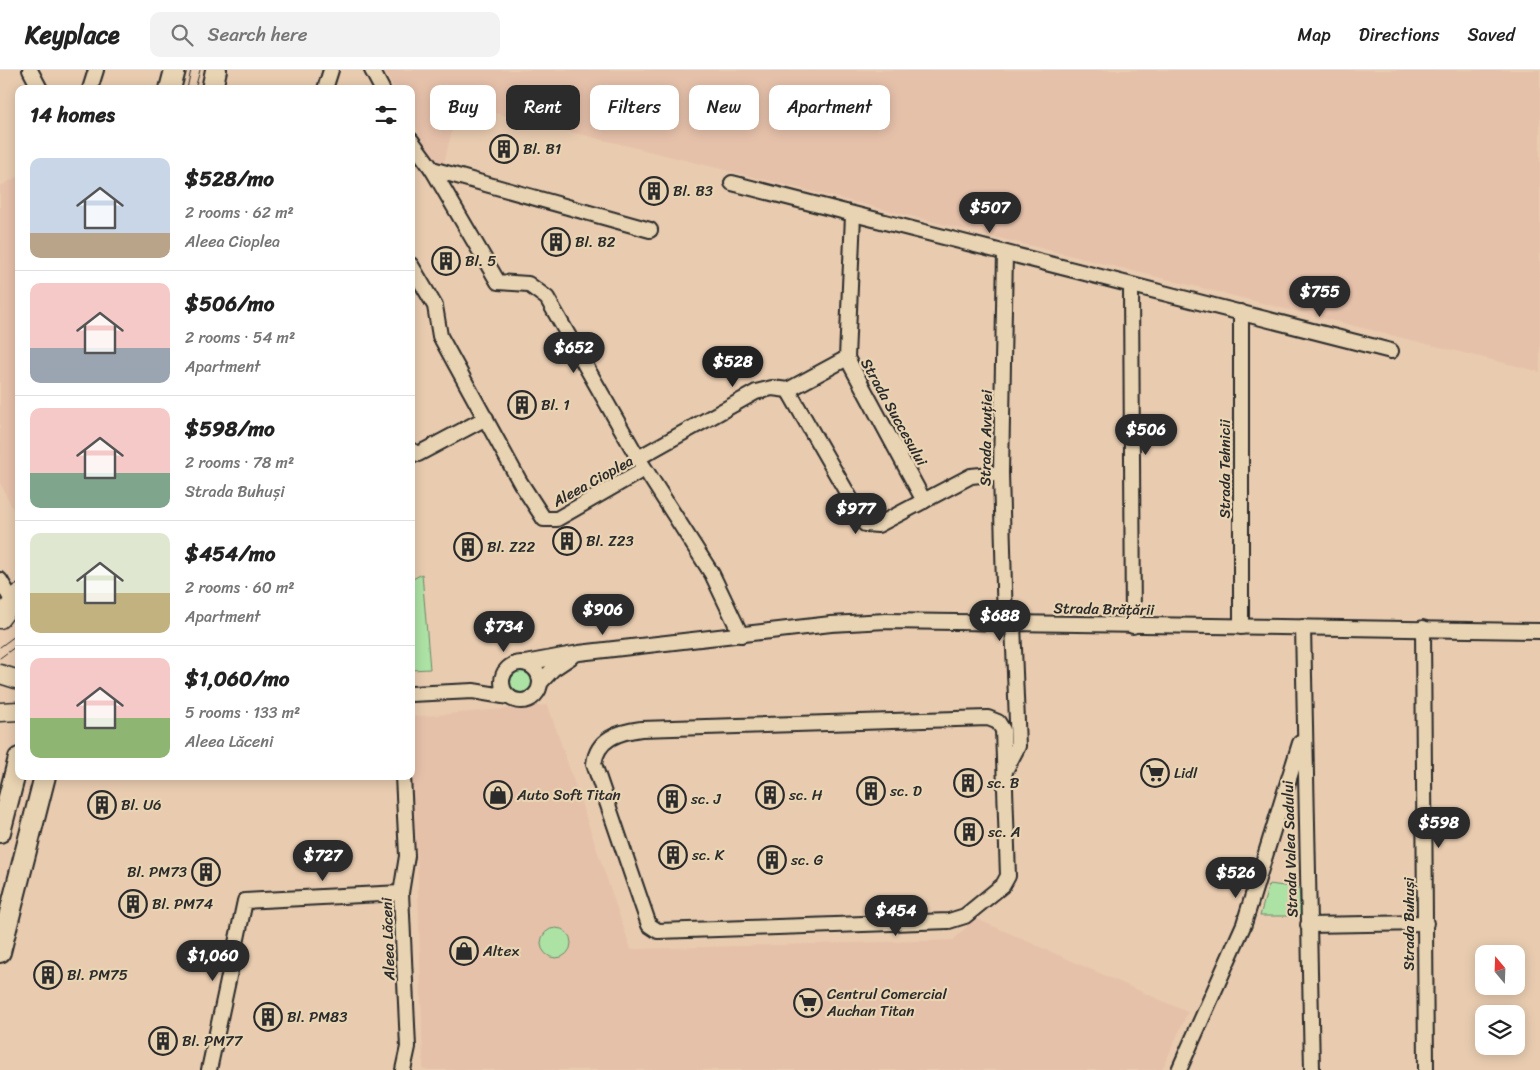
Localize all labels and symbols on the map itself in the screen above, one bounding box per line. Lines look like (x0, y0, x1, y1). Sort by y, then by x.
building icon: Bl. B1 (489, 134, 519, 164)
place label: Bl. B1 (523, 136, 561, 162)
building icon: Bl. B3 (639, 176, 669, 206)
place label: Bl. B3 (673, 178, 713, 204)
pin: $507 (960, 191, 1020, 234)
building icon: Bl. B2 (541, 227, 571, 257)
place label: Bl. B2 (575, 229, 616, 255)
building icon: Bl. 5 (431, 246, 461, 276)
place label: Bl. 5 (465, 248, 496, 274)
pin: $755 (1290, 276, 1350, 318)
pin: $652 (544, 332, 604, 374)
pin: $528 (703, 346, 763, 388)
street label: Strada Succesului (854, 353, 935, 471)
street label: Strada Avuției (972, 389, 1000, 486)
building icon: Bl. 1 (507, 390, 537, 420)
place label: Bl. 1 (541, 392, 570, 418)
pin: $506 (1116, 414, 1176, 456)
street label: Strada Tehnicii (1212, 419, 1238, 519)
street label: Aleea Cioplea (547, 448, 639, 514)
pin: $977 (826, 492, 886, 535)
building icon: Bl. Z23 (552, 526, 582, 556)
place label: Bl. Z23 (586, 528, 634, 554)
building icon: Bl. Z22 (453, 532, 483, 562)
place label: Bl. Z22 (487, 534, 535, 560)
pin: $906 (573, 594, 633, 636)
street label: Strada Brățării (1053, 595, 1155, 623)
pin: $688 (970, 600, 1030, 642)
pin: $734 (474, 610, 534, 653)
supermarket icon: Lidl (1140, 758, 1170, 788)
place label: Lidl (1174, 760, 1198, 786)
building icon: sc. B (953, 768, 983, 798)
place label: sc. B (986, 770, 1020, 796)
building icon: sc. D (856, 776, 886, 806)
place label: sc. D (889, 778, 922, 804)
street label: Strada Valea Sadului (1275, 779, 1305, 918)
shop icon: Auto Soft Titan (483, 780, 513, 810)
building icon: sc. H (755, 780, 785, 810)
place label: Auto Soft Titan (516, 782, 621, 808)
place label: sc. H (788, 782, 823, 808)
building icon: sc. J (657, 784, 687, 814)
place label: sc. J (690, 786, 722, 812)
building icon: Bl. U6 (87, 790, 117, 820)
place label: Bl. U6 (121, 792, 162, 818)
pin: $598 (1409, 806, 1469, 849)
building icon: sc. A (954, 817, 984, 847)
place label: sc. A (987, 819, 1021, 845)
pin: $727 (293, 840, 353, 882)
building icon: sc. K (658, 840, 688, 870)
place label: sc. K (691, 842, 725, 868)
building icon: sc. G (757, 845, 787, 875)
place label: sc. G (790, 847, 824, 873)
pin: $526 (1206, 856, 1266, 899)
building icon: Bl. PM73 (191, 857, 221, 887)
place label: Bl. PM73 (127, 859, 187, 885)
street label: Strada Buhuși (1396, 876, 1422, 971)
building icon: Bl. PM74 (118, 889, 148, 919)
place label: Bl. PM74 (152, 891, 213, 917)
pin: $454 (866, 894, 926, 937)
street label: Aleea Lăceni (374, 896, 402, 982)
shop icon: Altex (449, 936, 479, 966)
place label: Altex (482, 938, 519, 964)
pin: $1,060 (172, 940, 254, 982)
north arrow (1475, 945, 1525, 995)
building icon: Bl. PM75 (33, 960, 63, 990)
place label: Bl. PM75 (67, 962, 128, 988)
place label: Centrul Comercial Auchan Titan (826, 981, 947, 1024)
supermarket icon: Centrul Comercial Auchan Titan (793, 988, 823, 1018)
building icon: Bl. PM83 (253, 1002, 283, 1032)
place label: Bl. PM83 (287, 1004, 347, 1030)
building icon: Bl. PM77 (148, 1026, 178, 1056)
place label: Bl. PM77 (182, 1028, 244, 1054)

